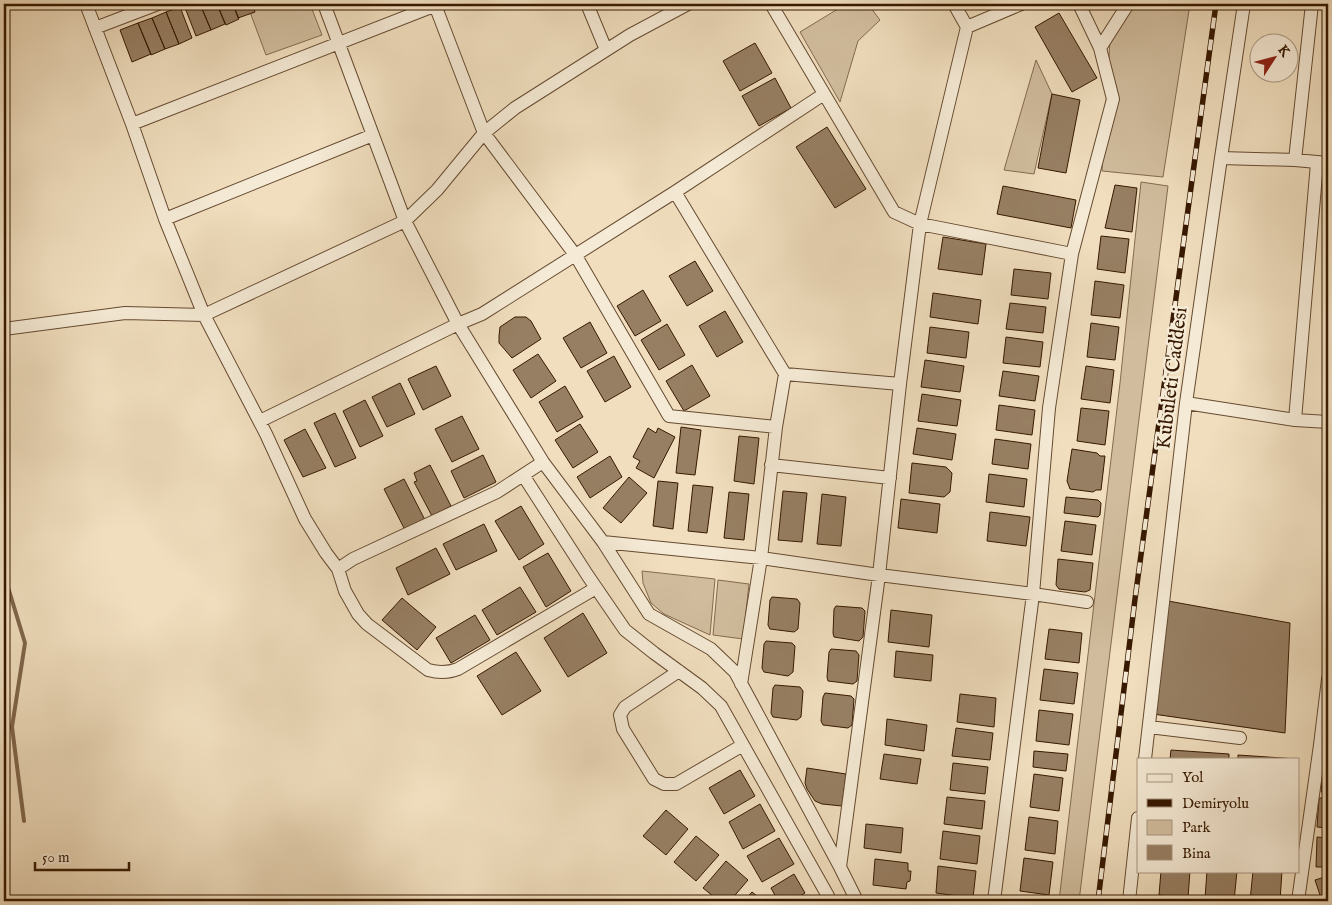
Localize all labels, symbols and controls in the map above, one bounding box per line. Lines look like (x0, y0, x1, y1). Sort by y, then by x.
north arrow (1250, 32, 1300, 82)
text: K (1273, 42, 1294, 61)
street label: Kubuleti Caddesi (1151, 306, 1194, 451)
legend (1137, 758, 1300, 872)
text: Yol (1182, 768, 1204, 787)
text: Demiryolu (1182, 794, 1249, 813)
text: Park (1182, 818, 1212, 837)
scale bar (35, 840, 129, 872)
text: Bina (1182, 844, 1211, 863)
text: 50 m (42, 848, 70, 867)

